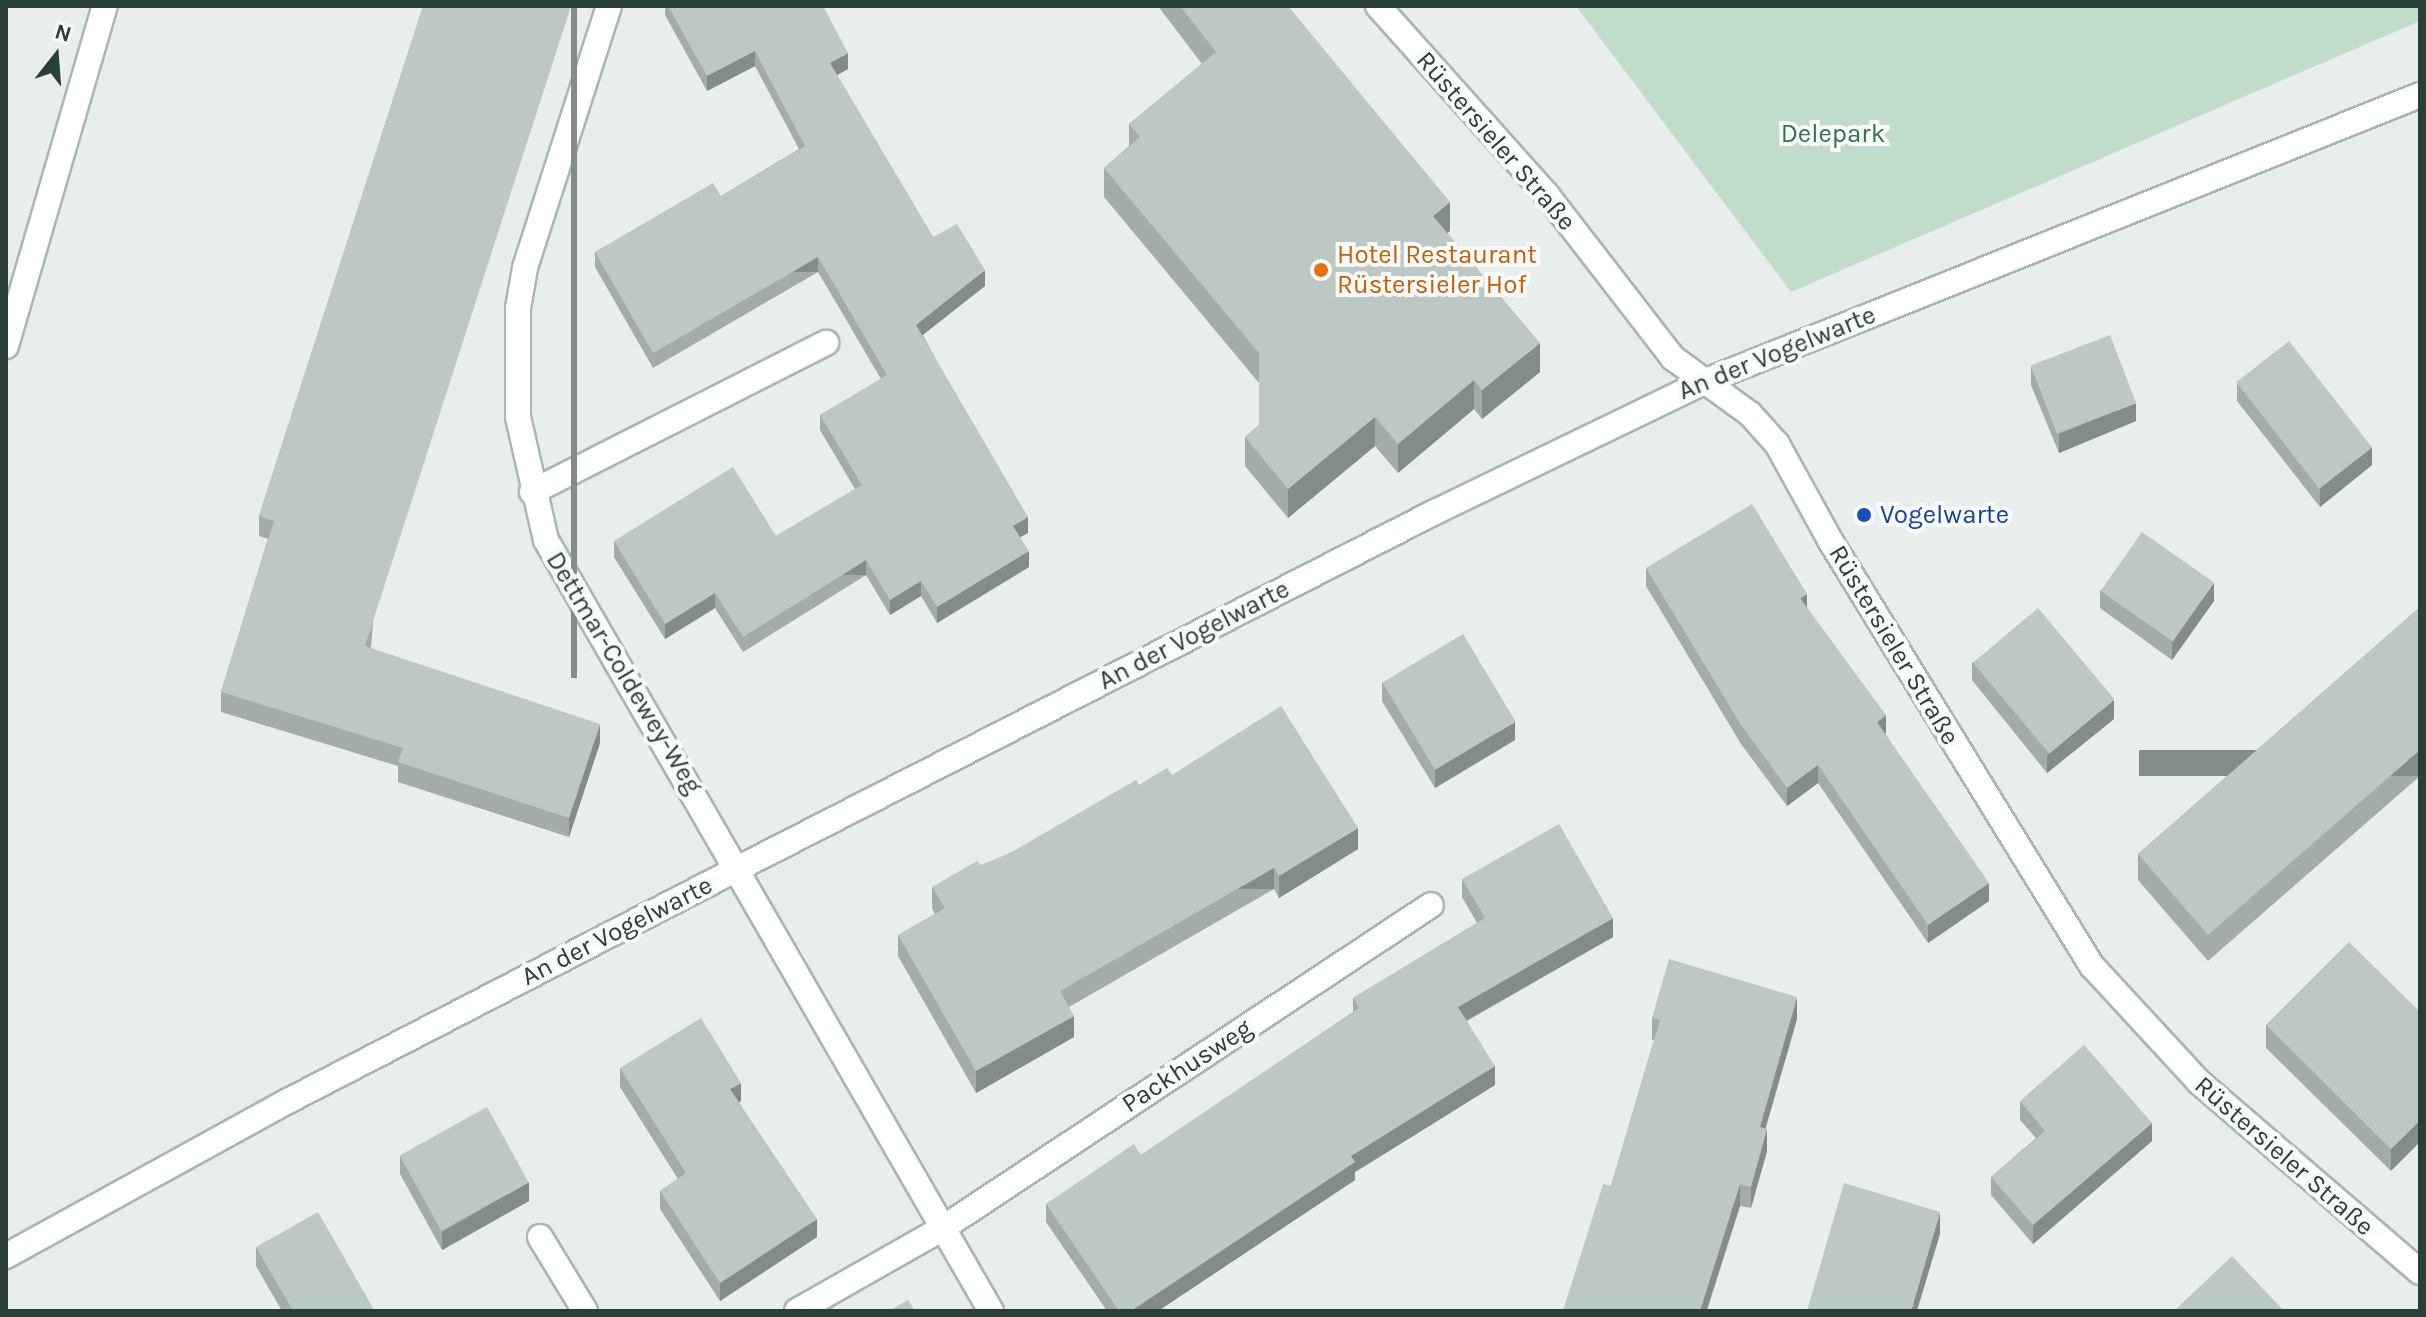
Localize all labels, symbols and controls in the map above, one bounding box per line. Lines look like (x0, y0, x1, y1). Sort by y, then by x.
north arrow (16, 16, 96, 96)
text: N (52, 18, 74, 48)
street label: Rüstersieler Straße (1410, 45, 1582, 237)
park label: Delepark (1781, 118, 1885, 150)
place label: Hotel Restaurant Rüstersieler Hof (1337, 239, 1537, 300)
marker: Hotel Restaurant Rüstersieler Hof (1312, 261, 1330, 279)
street label: An der Vogelwarte (1674, 299, 1880, 407)
place label: Vogelwarte (1880, 499, 2009, 531)
marker: Vogelwarte (1855, 506, 1873, 524)
street label: Rüstersieler Straße (1822, 540, 1966, 750)
street label: Dettmar-Coldewey-Weg (539, 546, 709, 800)
street label: An der Vogelwarte (1093, 573, 1295, 697)
street label: An der Vogelwarte (516, 869, 718, 993)
street label: Packhusweg (1116, 1012, 1258, 1120)
street label: Rüstersieler Straße (2188, 1070, 2380, 1242)

